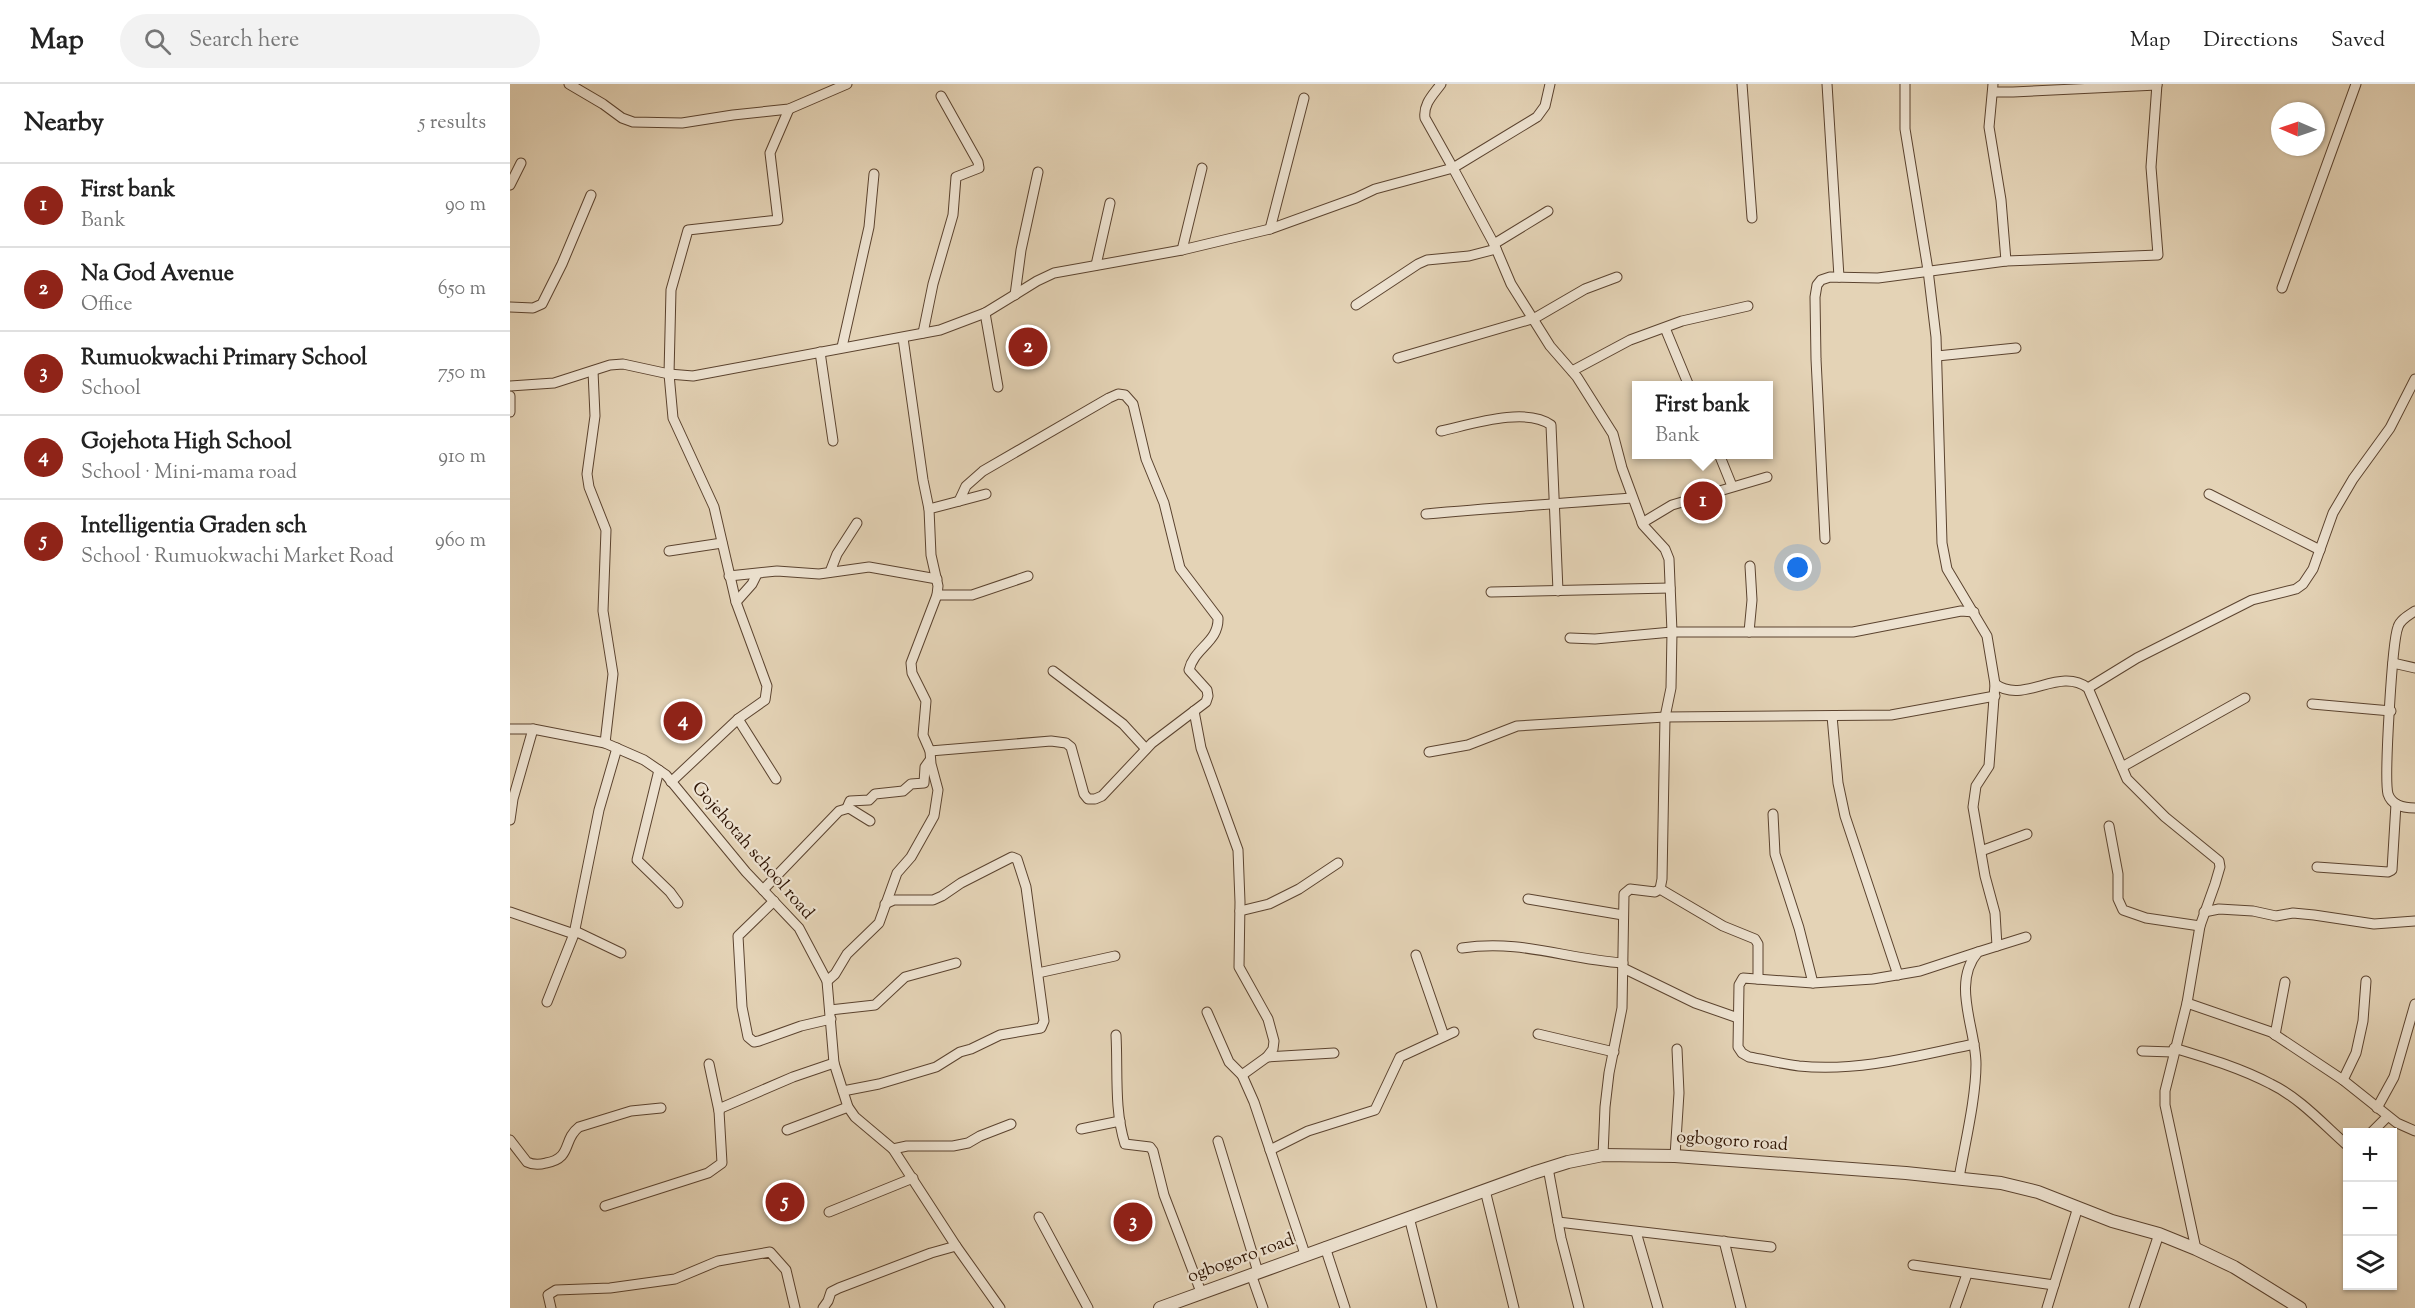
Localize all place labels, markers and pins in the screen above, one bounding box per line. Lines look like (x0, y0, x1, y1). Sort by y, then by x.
pin: 2 (1008, 324, 1048, 370)
pin: 1 (1684, 478, 1722, 524)
pin: 4 (664, 698, 702, 744)
pin: 5 (766, 1180, 804, 1224)
pin: 3 (1114, 1200, 1152, 1244)

